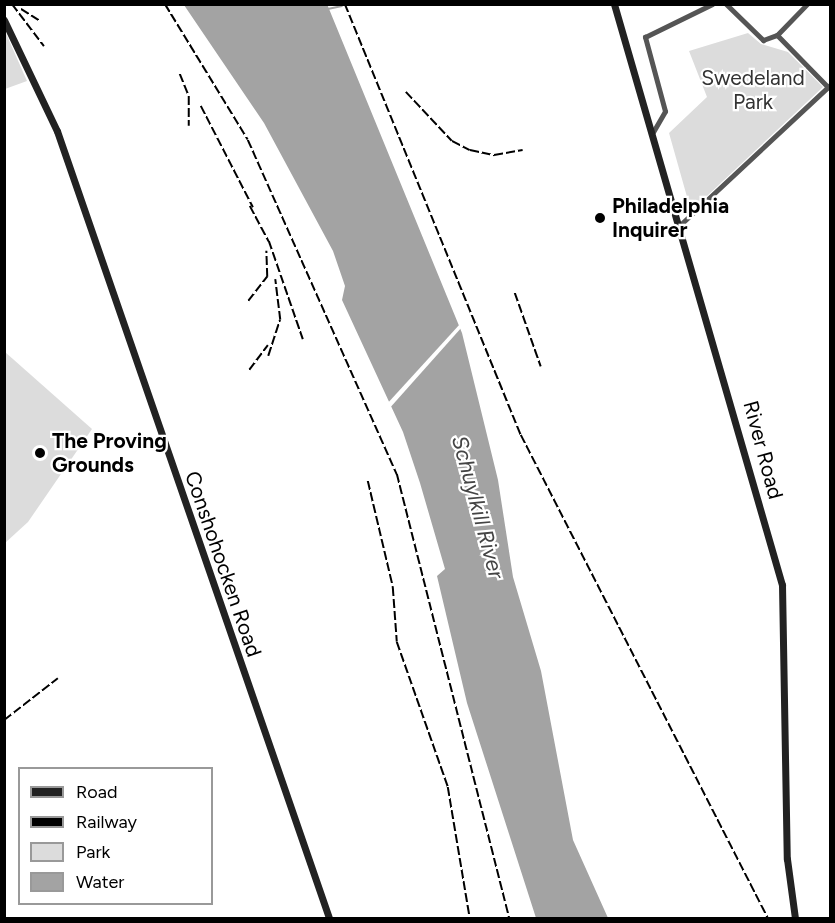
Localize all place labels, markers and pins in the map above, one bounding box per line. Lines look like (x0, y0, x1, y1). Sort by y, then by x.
place label: Philadelphia Inquirer (612, 193, 729, 243)
marker: Philadelphia Inquirer (593, 211, 607, 225)
place label: The Proving Grounds (52, 428, 167, 478)
marker: The Proving Grounds (33, 446, 47, 460)

